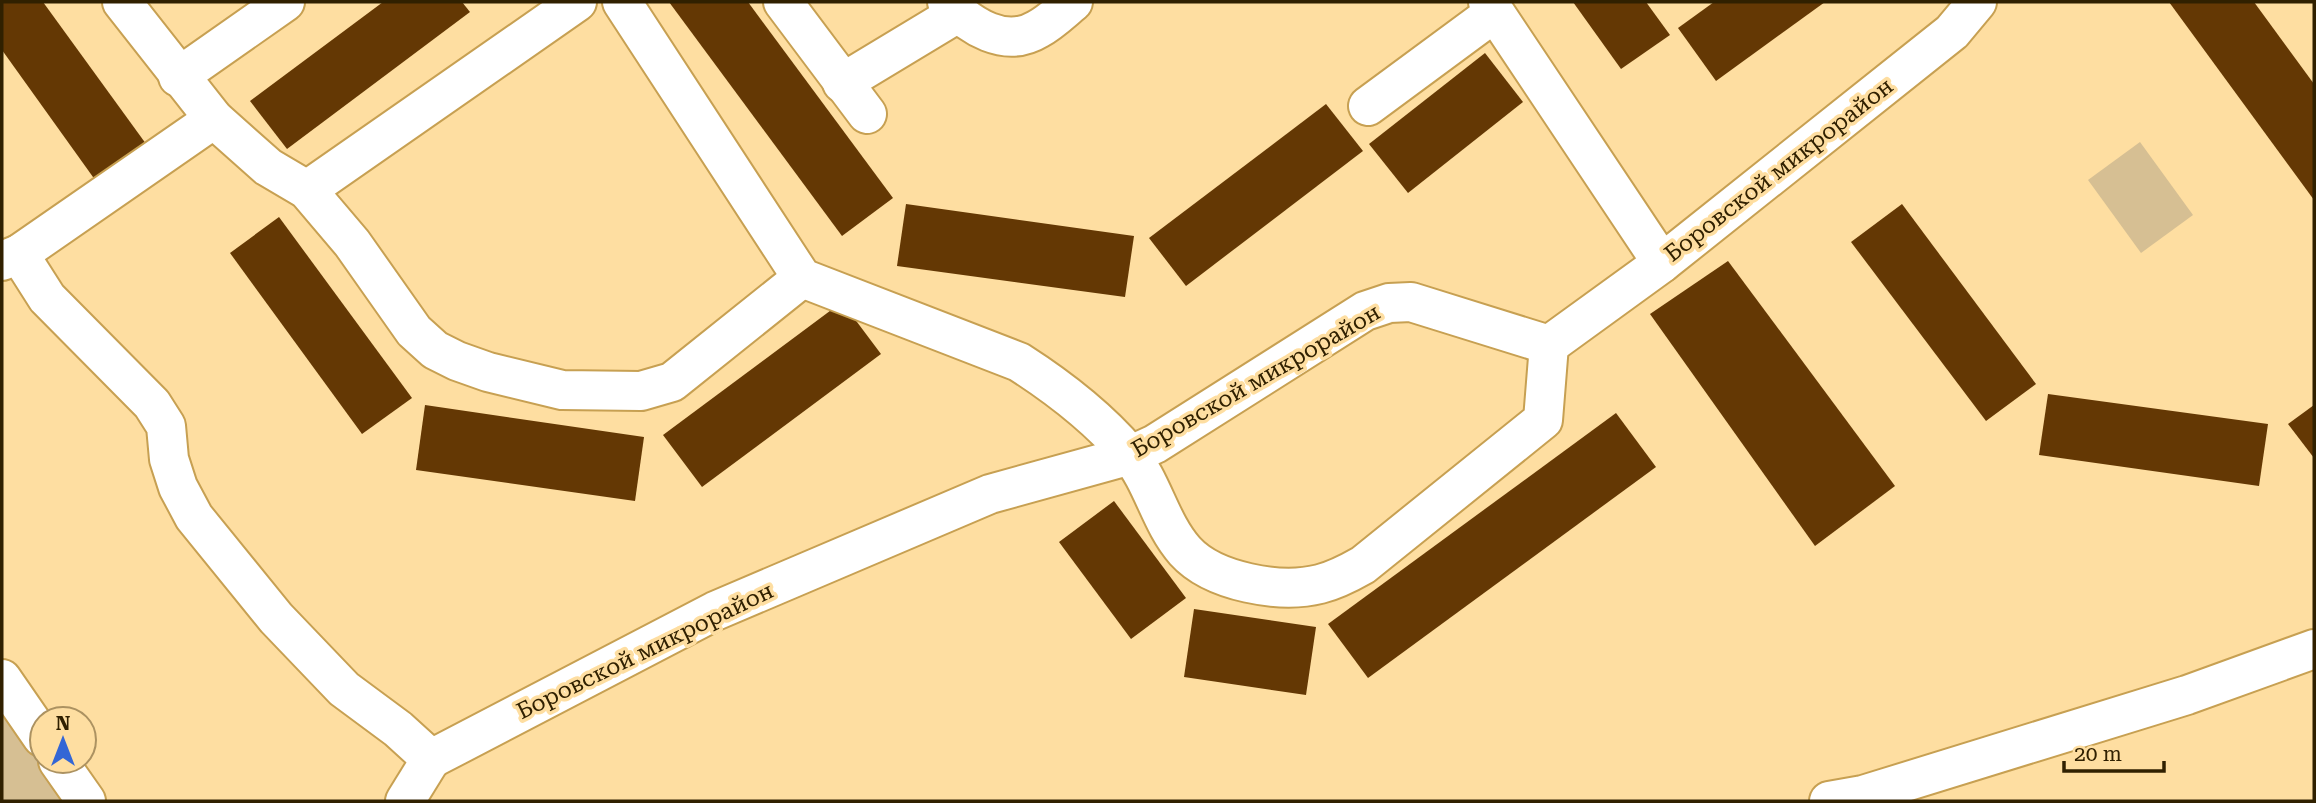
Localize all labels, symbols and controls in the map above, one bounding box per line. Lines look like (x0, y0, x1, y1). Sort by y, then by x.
street label: Боровской микрорайон (1659, 72, 1899, 268)
street label: Боровской микрорайон (1127, 299, 1385, 463)
street label: Боровской микрорайон (512, 577, 778, 725)
north arrow (28, 705, 98, 775)
text: N (56, 712, 71, 735)
scale bar (2064, 730, 2164, 774)
text: 20 m (2074, 742, 2122, 766)

